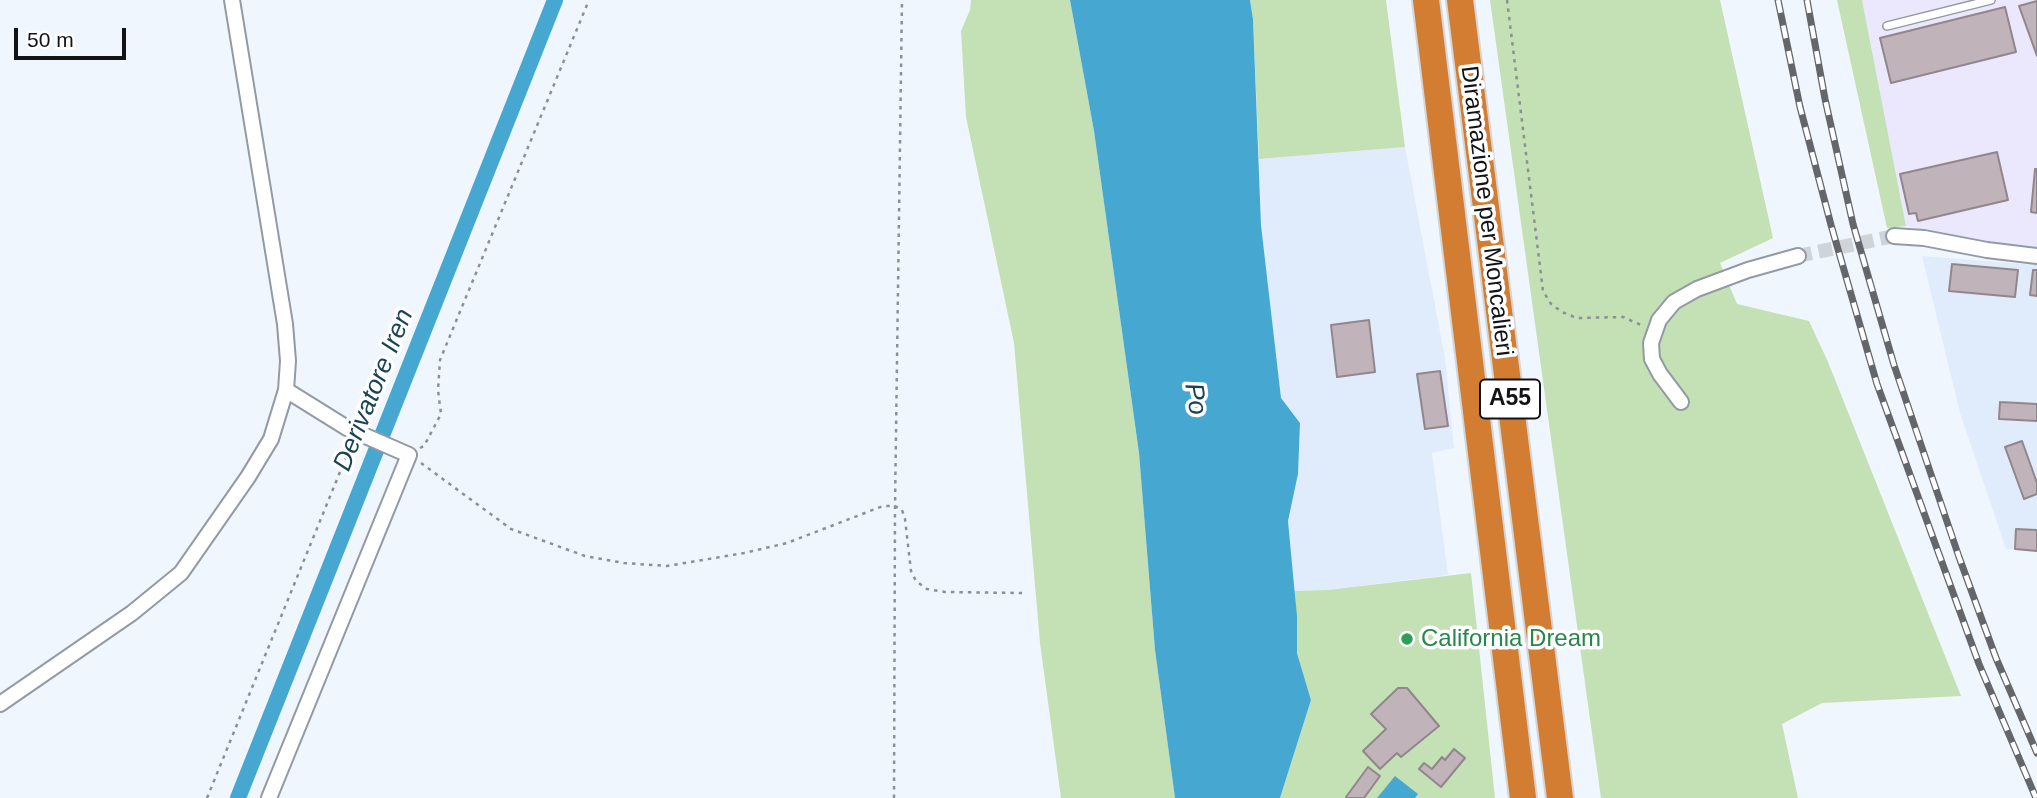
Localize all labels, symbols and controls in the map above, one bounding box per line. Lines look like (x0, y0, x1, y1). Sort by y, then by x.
scale bar (18, 14, 130, 58)
text: 50 m (27, 28, 74, 51)
street label: Diramazione per Moncalieri (1454, 64, 1518, 358)
water label: Derivatore Iren (327, 304, 421, 476)
road number: A55 (1480, 380, 1540, 418)
water label: Po (1177, 381, 1213, 417)
place label: California Dream (1421, 625, 1601, 653)
marker: California Dream (1399, 631, 1415, 647)

